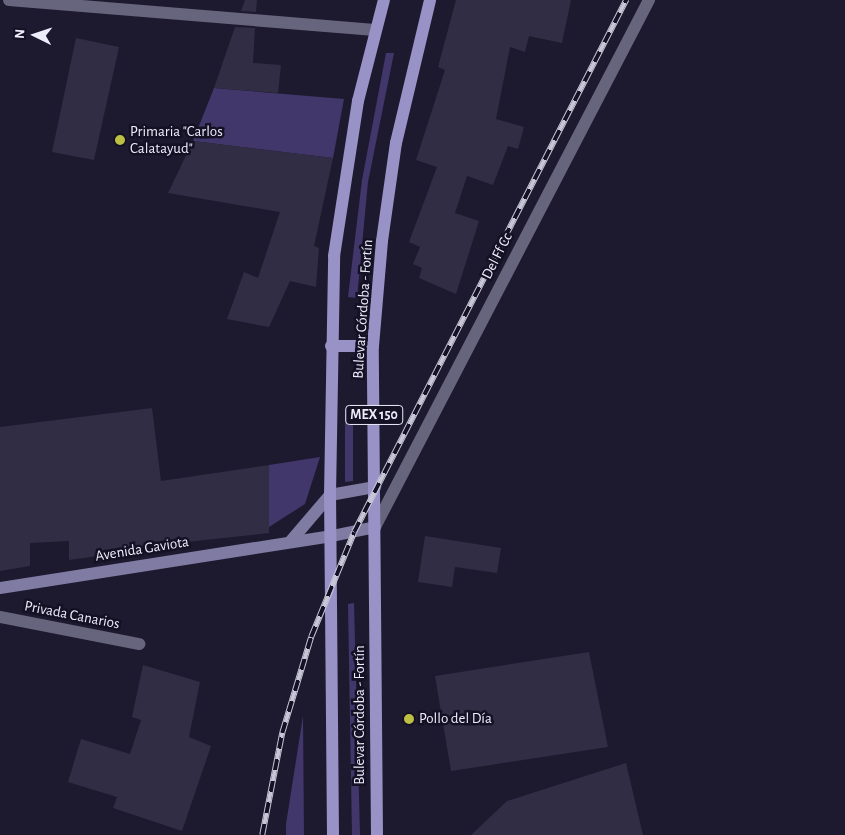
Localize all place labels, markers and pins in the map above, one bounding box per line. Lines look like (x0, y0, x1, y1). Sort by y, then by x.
place label: Primaria "Carlos Calatayud" (130, 122, 223, 157)
marker: Primaria "Carlos Calatayud" (114, 134, 126, 146)
place label: Pollo del Día (419, 710, 492, 728)
marker: Pollo del Día (403, 713, 415, 725)

